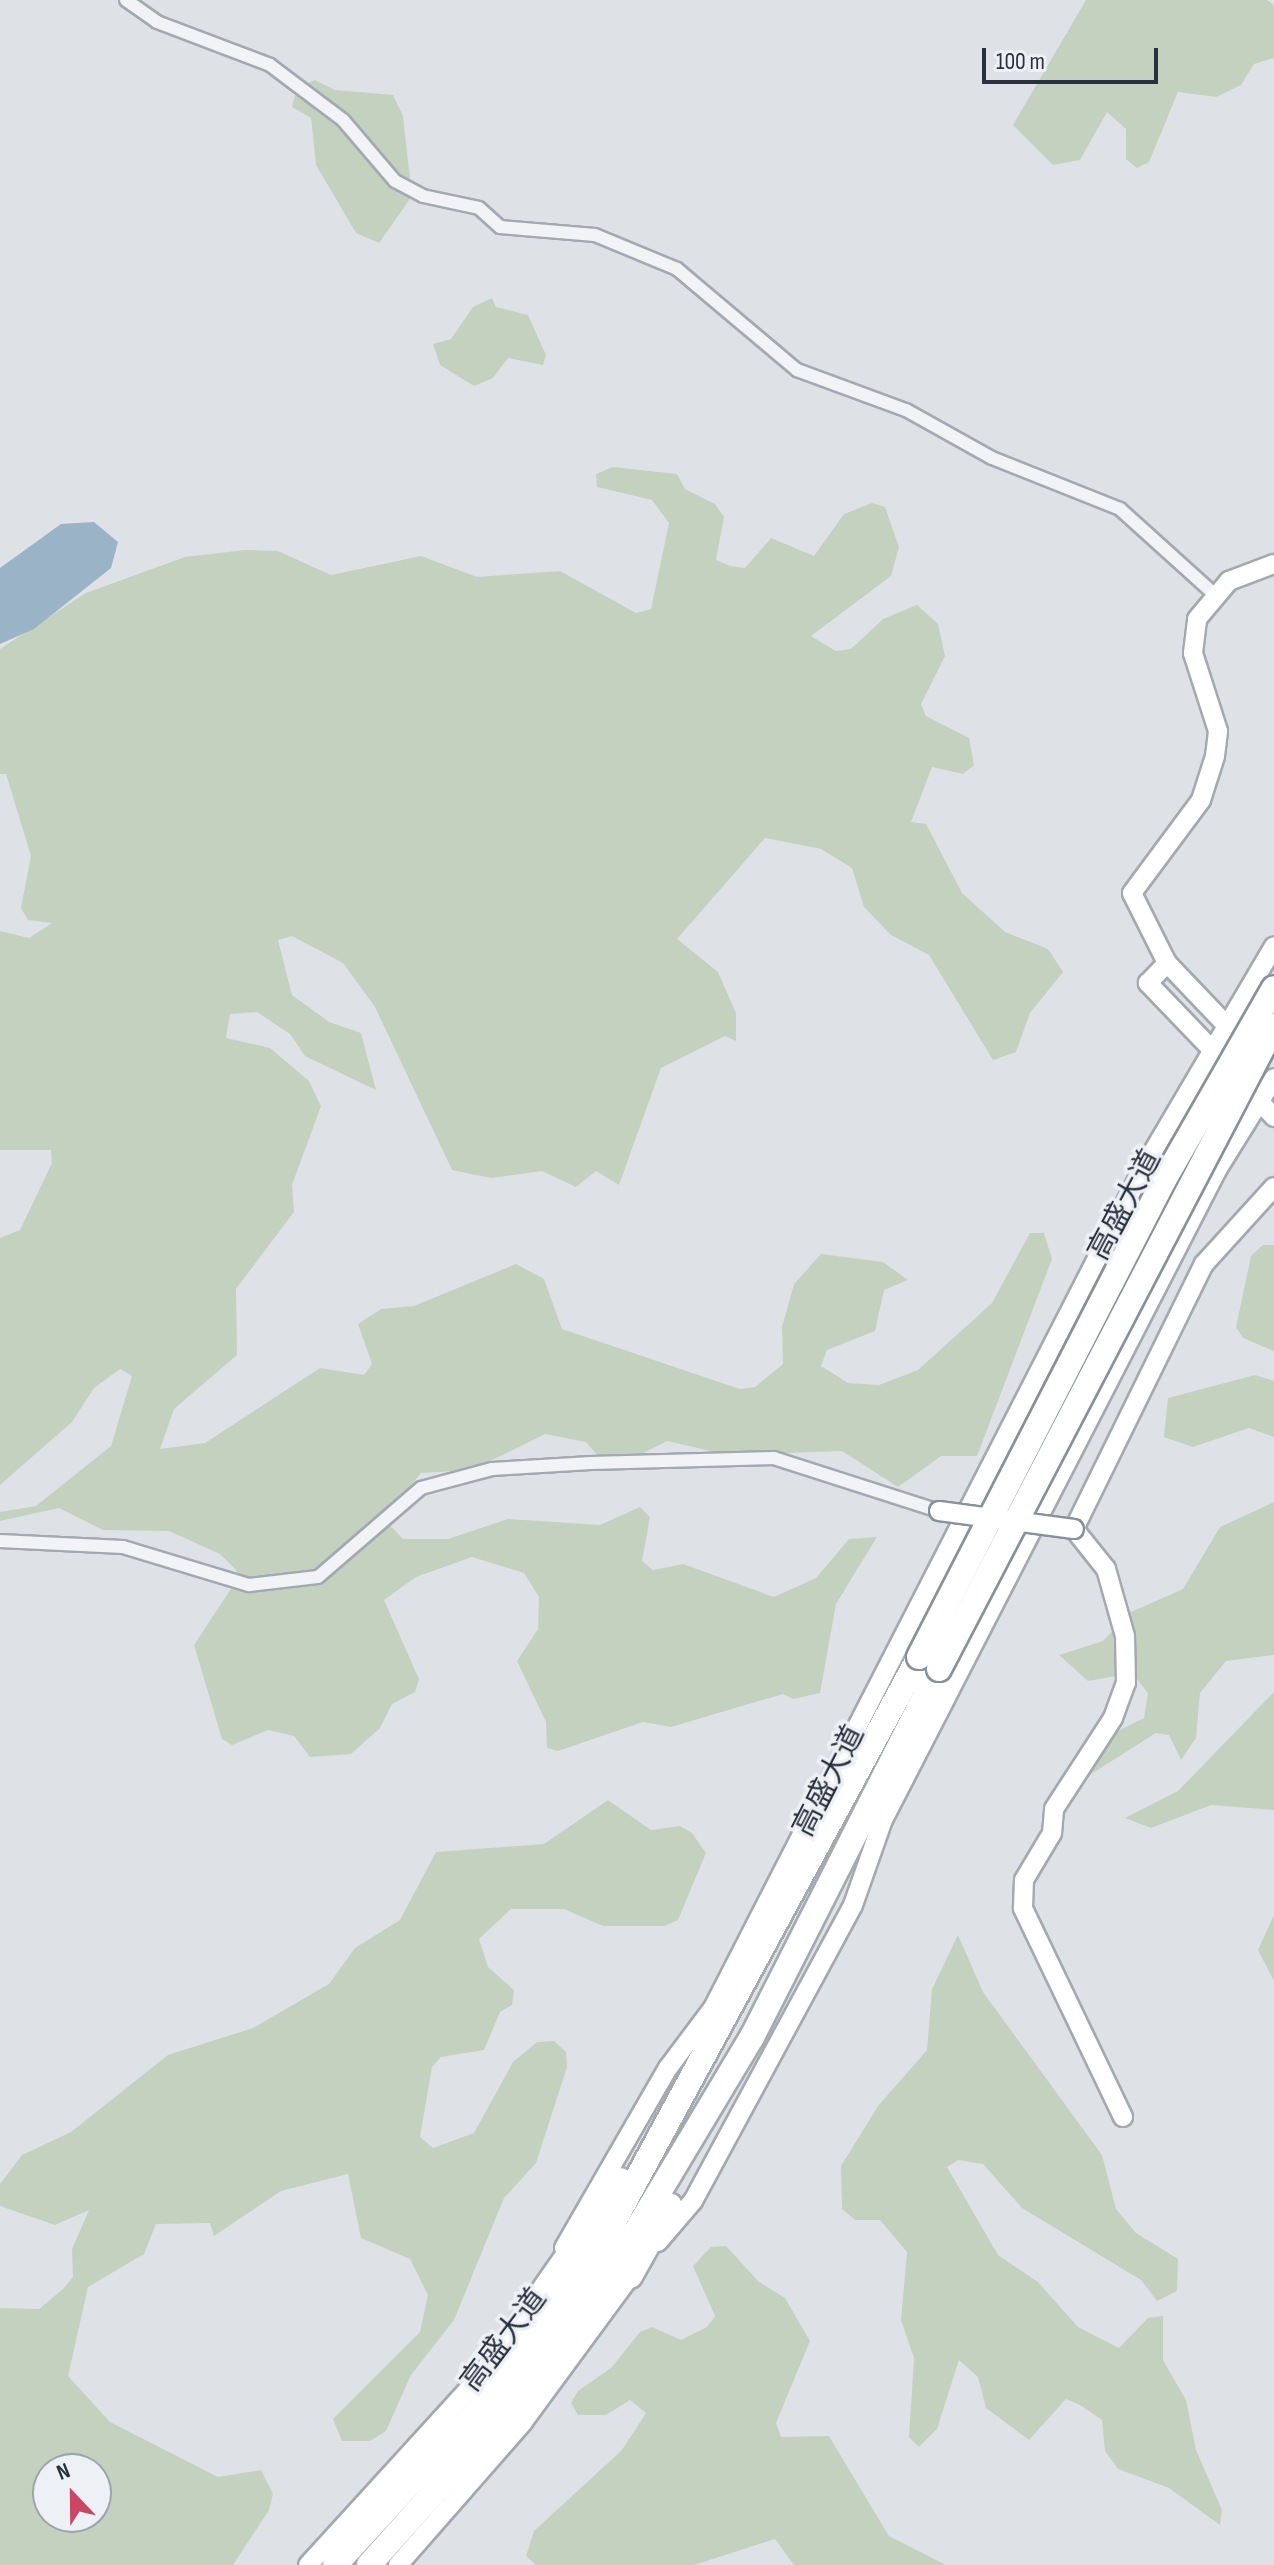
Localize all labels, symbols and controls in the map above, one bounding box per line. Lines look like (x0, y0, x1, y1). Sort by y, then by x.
scale bar (986, 32, 1162, 82)
text: 100 m (996, 47, 1045, 76)
street label: 高盛大道 (1081, 1144, 1169, 1266)
street label: 高盛大道 (786, 1719, 872, 1843)
street label: 高盛大道 (454, 2281, 554, 2399)
north arrow (32, 2453, 112, 2533)
text: N (53, 2457, 74, 2487)

